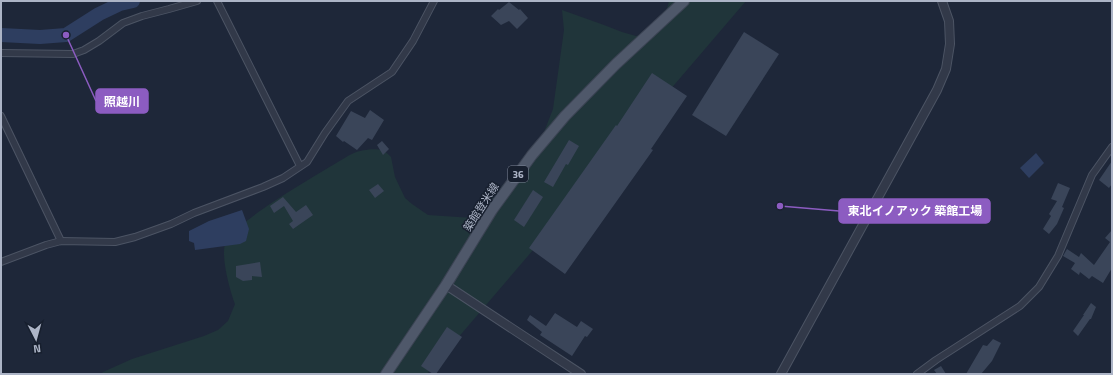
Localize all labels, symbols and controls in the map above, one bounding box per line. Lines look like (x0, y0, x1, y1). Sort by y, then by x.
callout: 照越川 (96, 89, 148, 113)
text: 照越川 (104, 92, 140, 111)
road number: 36 (508, 166, 528, 182)
street label: 築館登米線 (459, 180, 503, 234)
callout: 東北イノアック 築館工場 (839, 199, 990, 223)
text: 東北イノアック 築館工場 (848, 201, 982, 220)
north arrow (16, 319, 56, 359)
text: N (32, 341, 42, 357)

